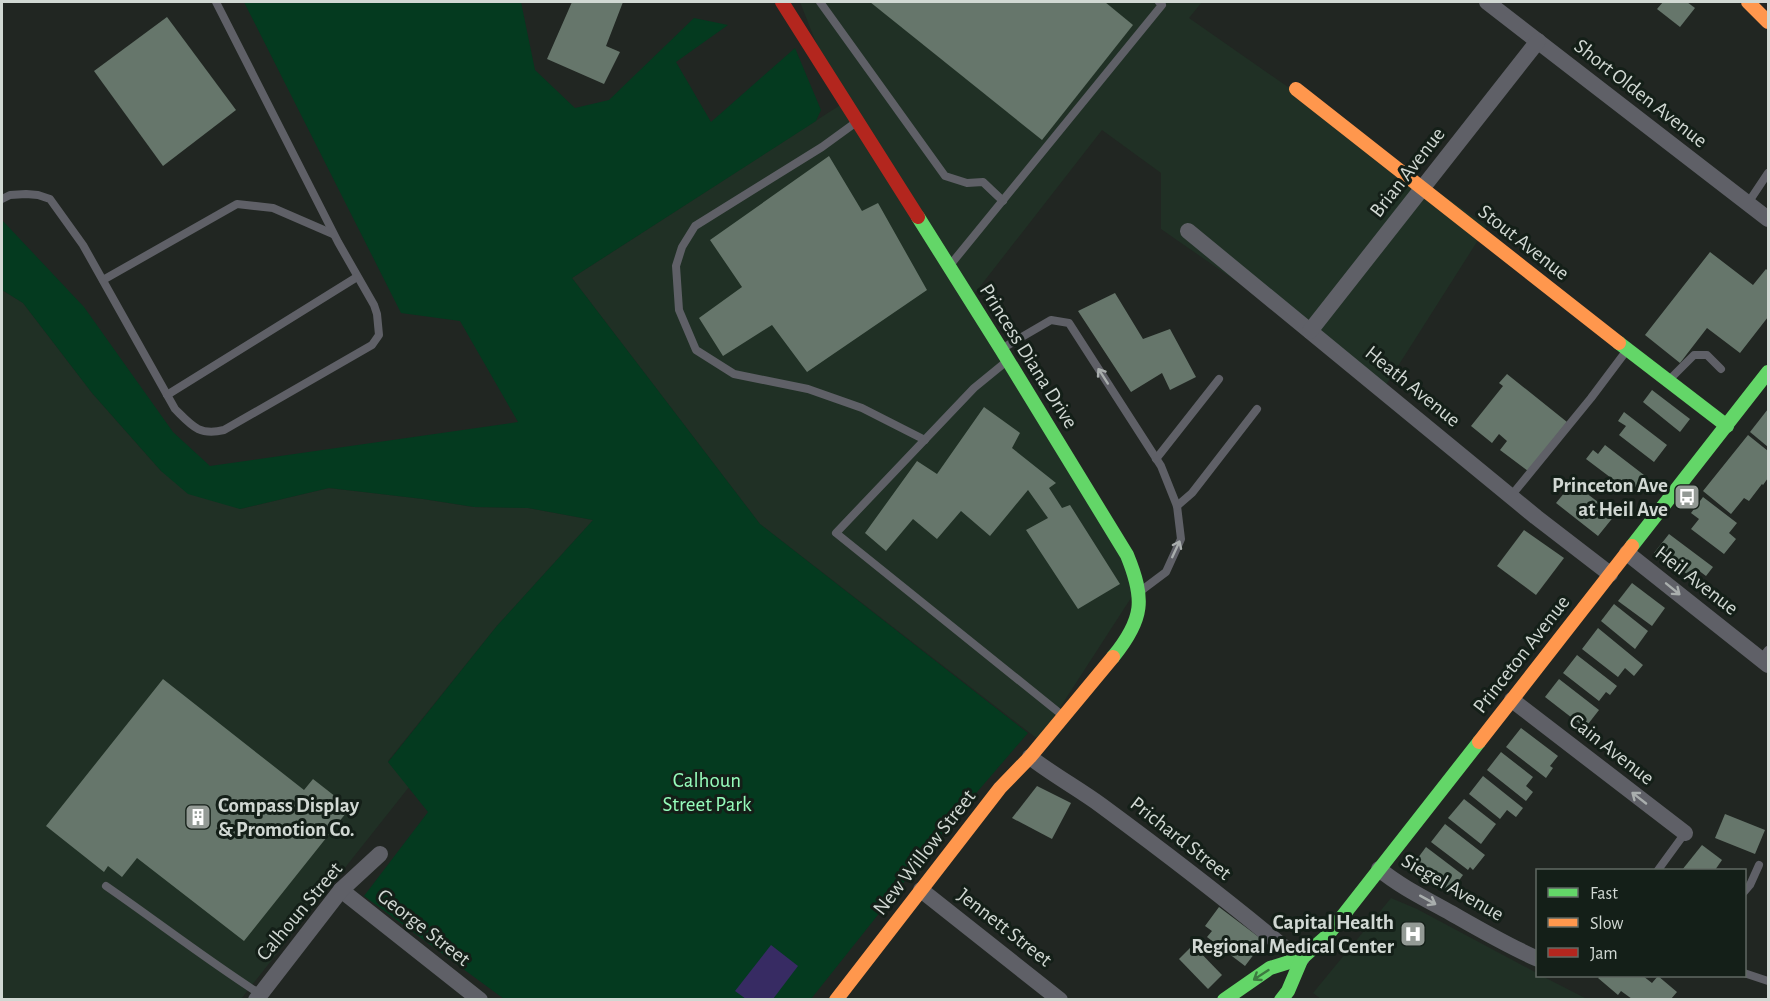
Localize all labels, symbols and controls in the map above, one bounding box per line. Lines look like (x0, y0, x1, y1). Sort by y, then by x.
street label: Short Olden Avenue (1570, 35, 1711, 152)
street label: Brian Avenue (1366, 123, 1449, 221)
street label: Stout Avenue (1474, 201, 1573, 284)
street label: Princess Diana Drive (976, 280, 1081, 432)
street label: Heath Avenue (1361, 342, 1464, 431)
one-way arrow (1096, 368, 1108, 385)
place label: Princeton Ave at Heil Ave (1552, 475, 1668, 520)
bus stop icon: Princeton Ave at Heil Ave (1672, 482, 1702, 512)
one-way arrow (1171, 541, 1183, 559)
street label: Heil Avenue (1651, 542, 1742, 619)
one-way arrow (1665, 583, 1681, 596)
street label: Princeton Avenue (1469, 591, 1574, 717)
street label: Cain Avenue (1565, 710, 1658, 789)
park label: Calhoun Street Park (662, 770, 752, 815)
street label: New Willow Street (869, 786, 980, 919)
one-way arrow (1631, 791, 1647, 804)
street label: Prichard Street (1126, 793, 1235, 884)
place label: Compass Display & Promotion Co. (218, 795, 360, 840)
building icon: Compass Display & Promotion Co. (183, 802, 213, 832)
street label: Siegel Avenue (1398, 850, 1507, 925)
street label: Calhoun Street (252, 858, 347, 965)
legend (1536, 869, 1746, 977)
street label: Jennett Street (954, 884, 1056, 971)
street label: George Street (373, 885, 474, 970)
text: Fast (1590, 885, 1618, 903)
one-way arrow (1419, 895, 1436, 907)
place label: Capital Health Regional Medical Center (1191, 912, 1395, 957)
text: Slow (1590, 915, 1623, 933)
hospital icon: Capital Health Regional Medical Center (1398, 919, 1428, 949)
text: Jam (1590, 945, 1618, 963)
one-way arrow (1253, 969, 1270, 981)

